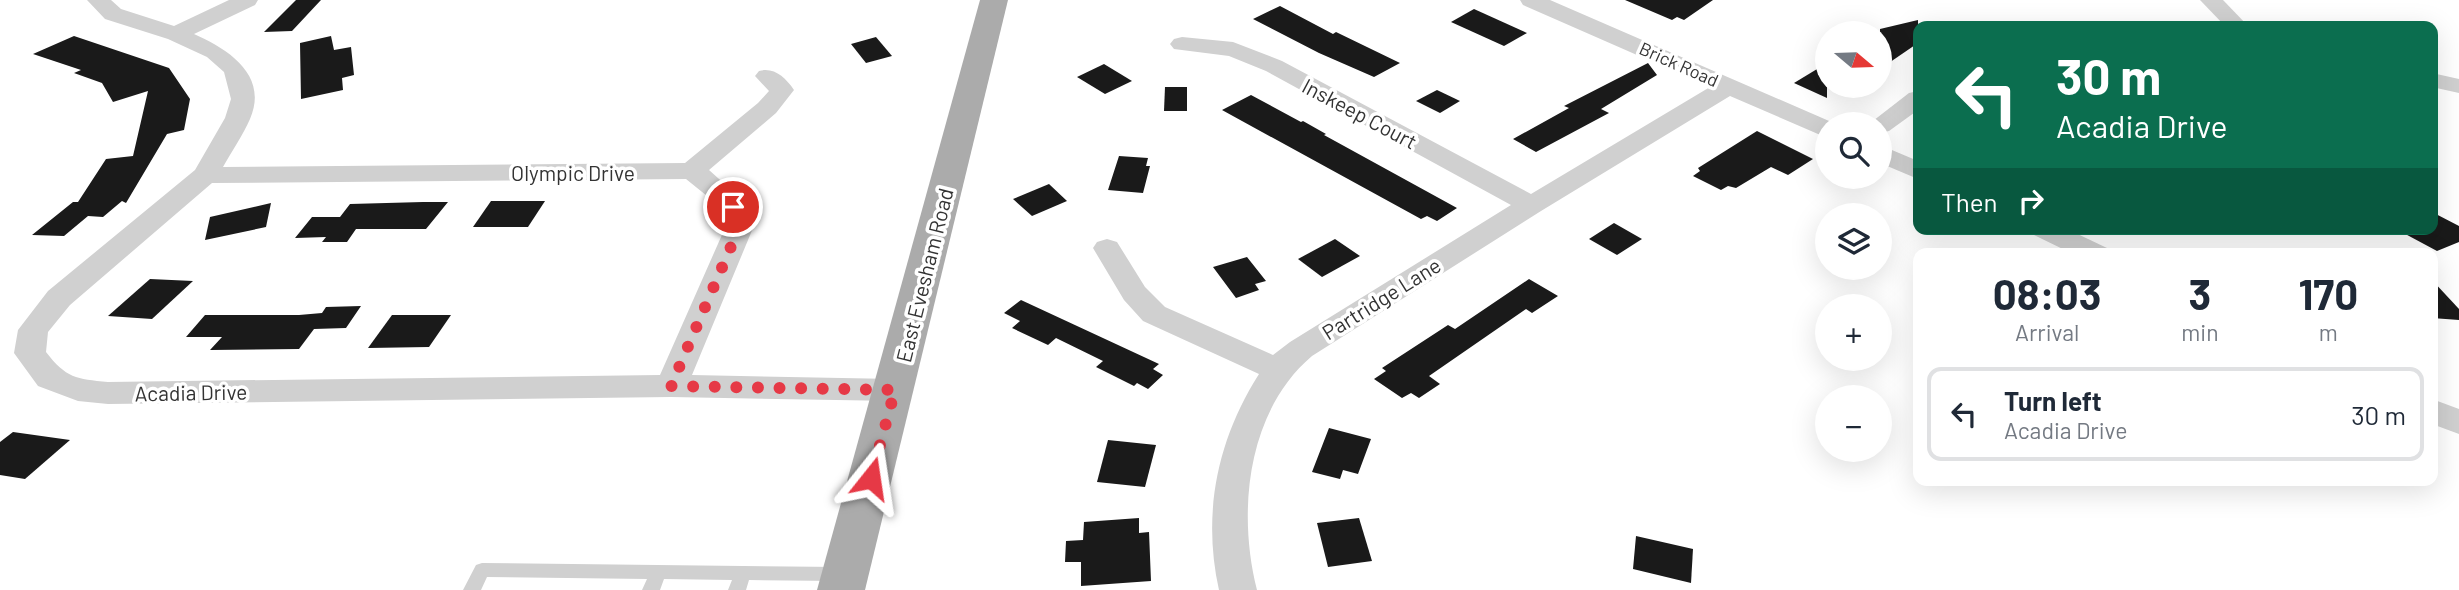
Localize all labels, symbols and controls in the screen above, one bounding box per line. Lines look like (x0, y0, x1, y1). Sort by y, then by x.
north arrow (1815, 21, 1892, 98)
map controls (1815, 21, 1892, 462)
street label: Brick Road (1636, 37, 1722, 91)
text: 30 m (2056, 46, 2161, 105)
icon: left (1941, 49, 2032, 140)
street label: Inskeep Court (1298, 72, 1422, 154)
text: Acadia Drive (2056, 106, 2228, 144)
button: search (1815, 112, 1892, 189)
street label: Olympic Drive (511, 160, 635, 185)
pin (703, 177, 763, 237)
icon: right (2012, 182, 2050, 220)
street label: East Evesham Road (890, 185, 958, 365)
text: Then (1941, 186, 1998, 217)
icon: arrive (714, 188, 752, 226)
button: layers (1815, 203, 1892, 280)
street label: Partridge Lane (1317, 252, 1445, 344)
text: 08:03 (1993, 268, 2101, 318)
text: 3 (2189, 268, 2211, 318)
text: 170 (2298, 268, 2358, 318)
button: + (1815, 294, 1892, 371)
text: Arrival (2015, 318, 2079, 346)
text: min (2181, 318, 2219, 346)
text: m (2319, 318, 2338, 346)
street label: Acadia Drive (134, 379, 248, 405)
button: − (1815, 385, 1892, 462)
text: Turn left (2004, 385, 2102, 416)
icon: left (1945, 395, 1983, 433)
text: 30 m (2351, 399, 2406, 430)
text: Acadia Drive (2004, 416, 2127, 444)
position arrow (834, 441, 908, 515)

